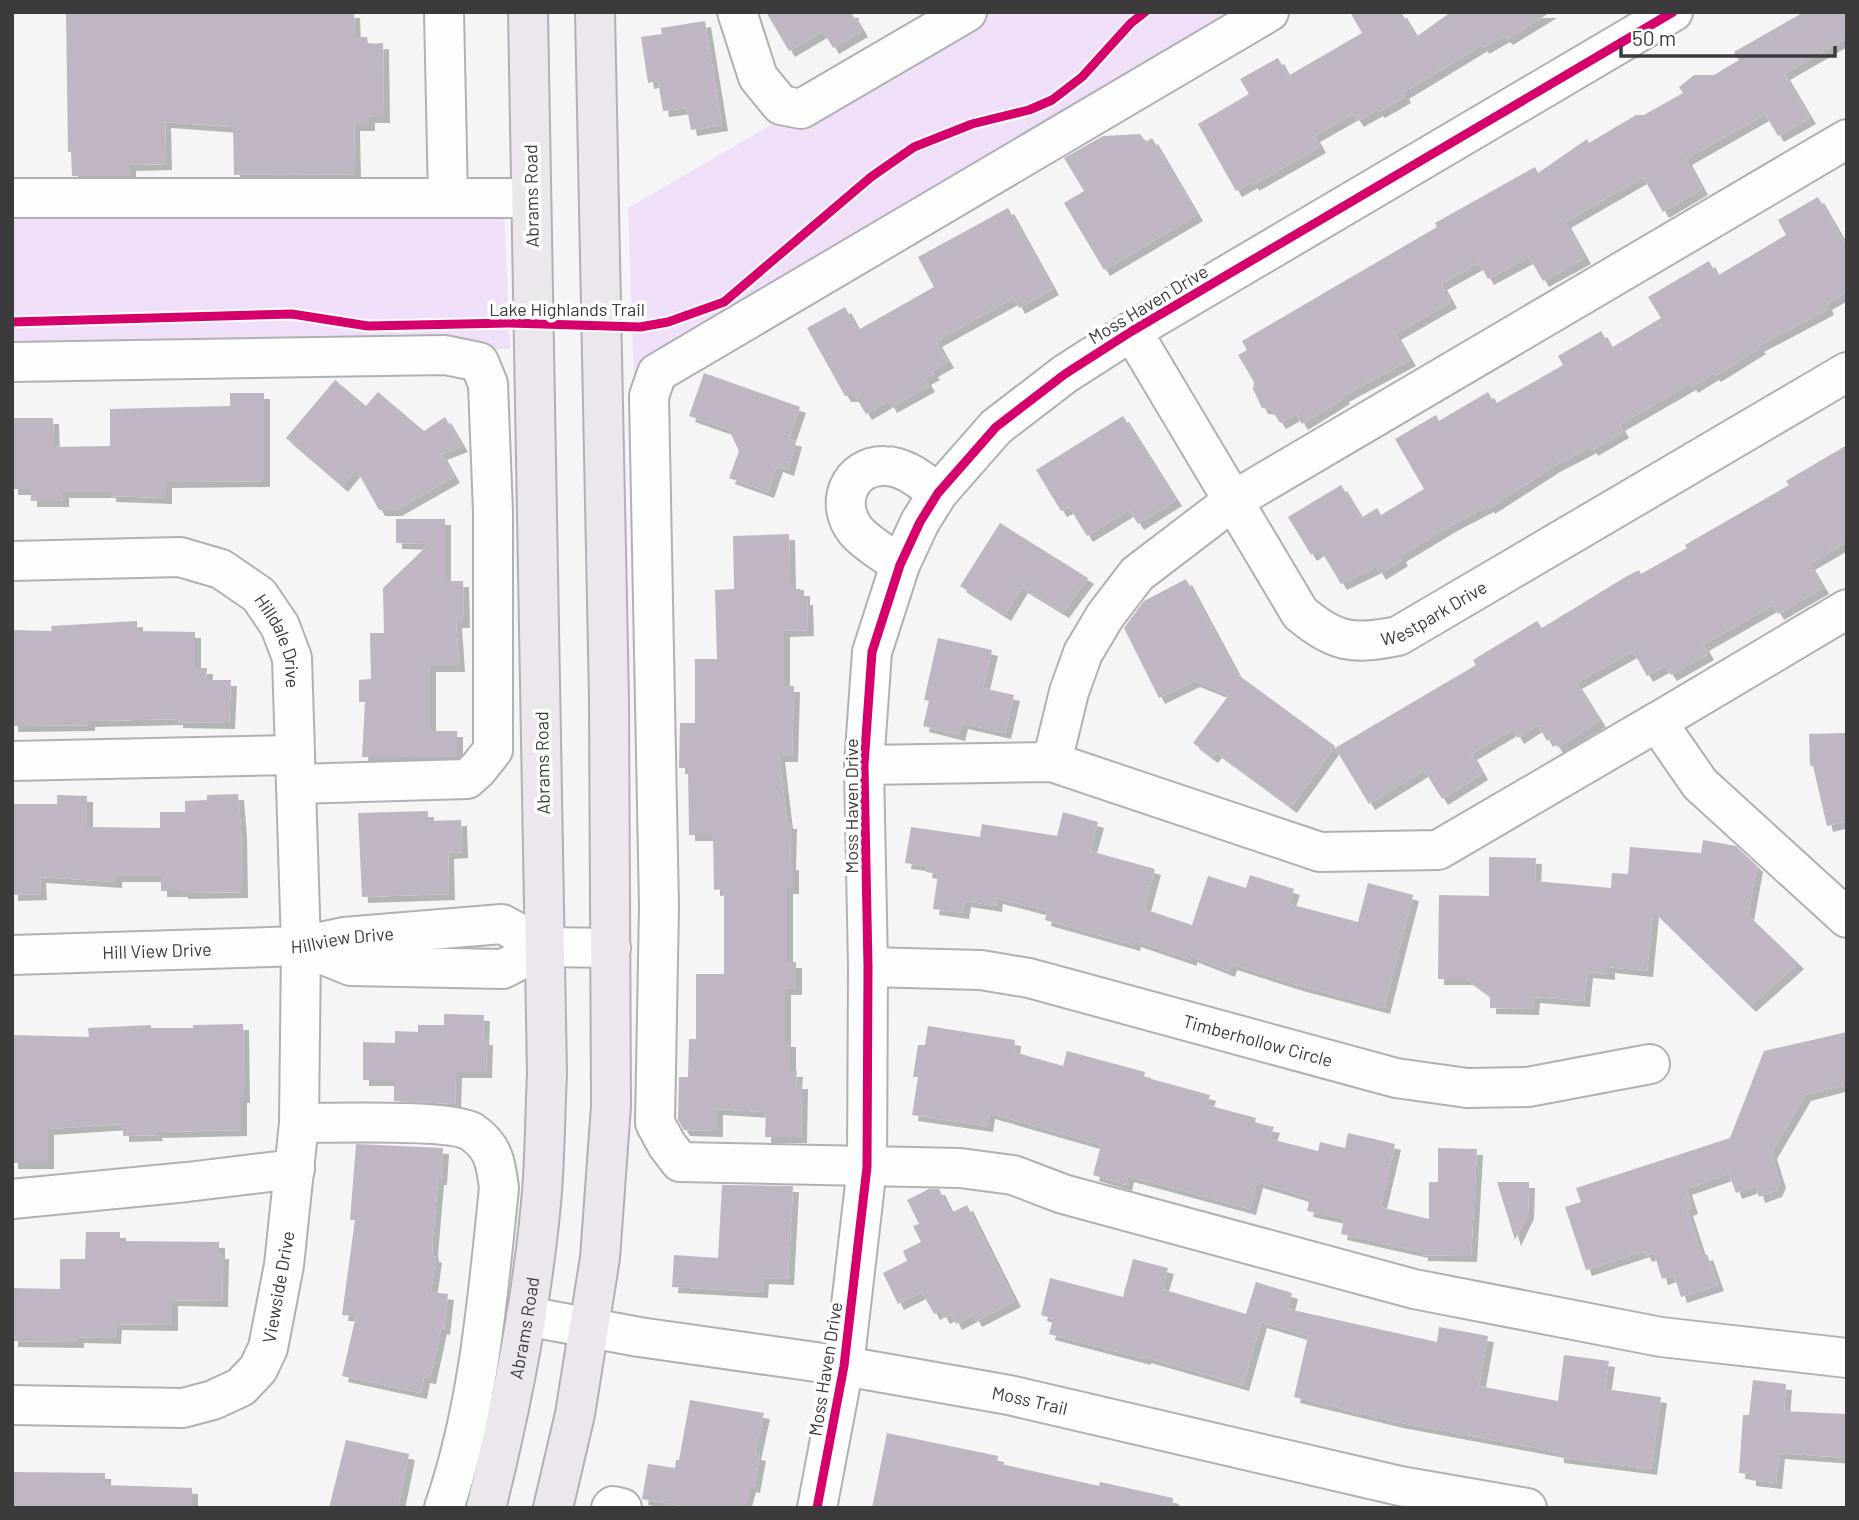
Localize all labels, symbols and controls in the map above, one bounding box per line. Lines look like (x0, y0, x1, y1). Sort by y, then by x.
scale bar (1621, 14, 1834, 58)
text: 50 m (1632, 25, 1676, 50)
street label: Abrams Road (519, 144, 543, 248)
street label: Moss Haven Drive (1084, 260, 1212, 348)
street label: Lake Highlands Trail (489, 298, 645, 320)
street label: Westpark Drive (1379, 575, 1491, 650)
street label: Hilldale Drive (250, 589, 304, 688)
street label: Abrams Road (530, 711, 554, 815)
street label: Moss Haven Drive (840, 738, 862, 874)
street label: Hillview Drive (291, 922, 395, 957)
street label: Hill View Drive (102, 938, 212, 963)
street label: Timberhollow Circle (1181, 1010, 1335, 1071)
street label: Viewside Drive (257, 1229, 299, 1345)
street label: Abrams Road (504, 1275, 543, 1381)
street label: Moss Haven Drive (804, 1300, 846, 1438)
street label: Moss Trail (990, 1381, 1070, 1419)

